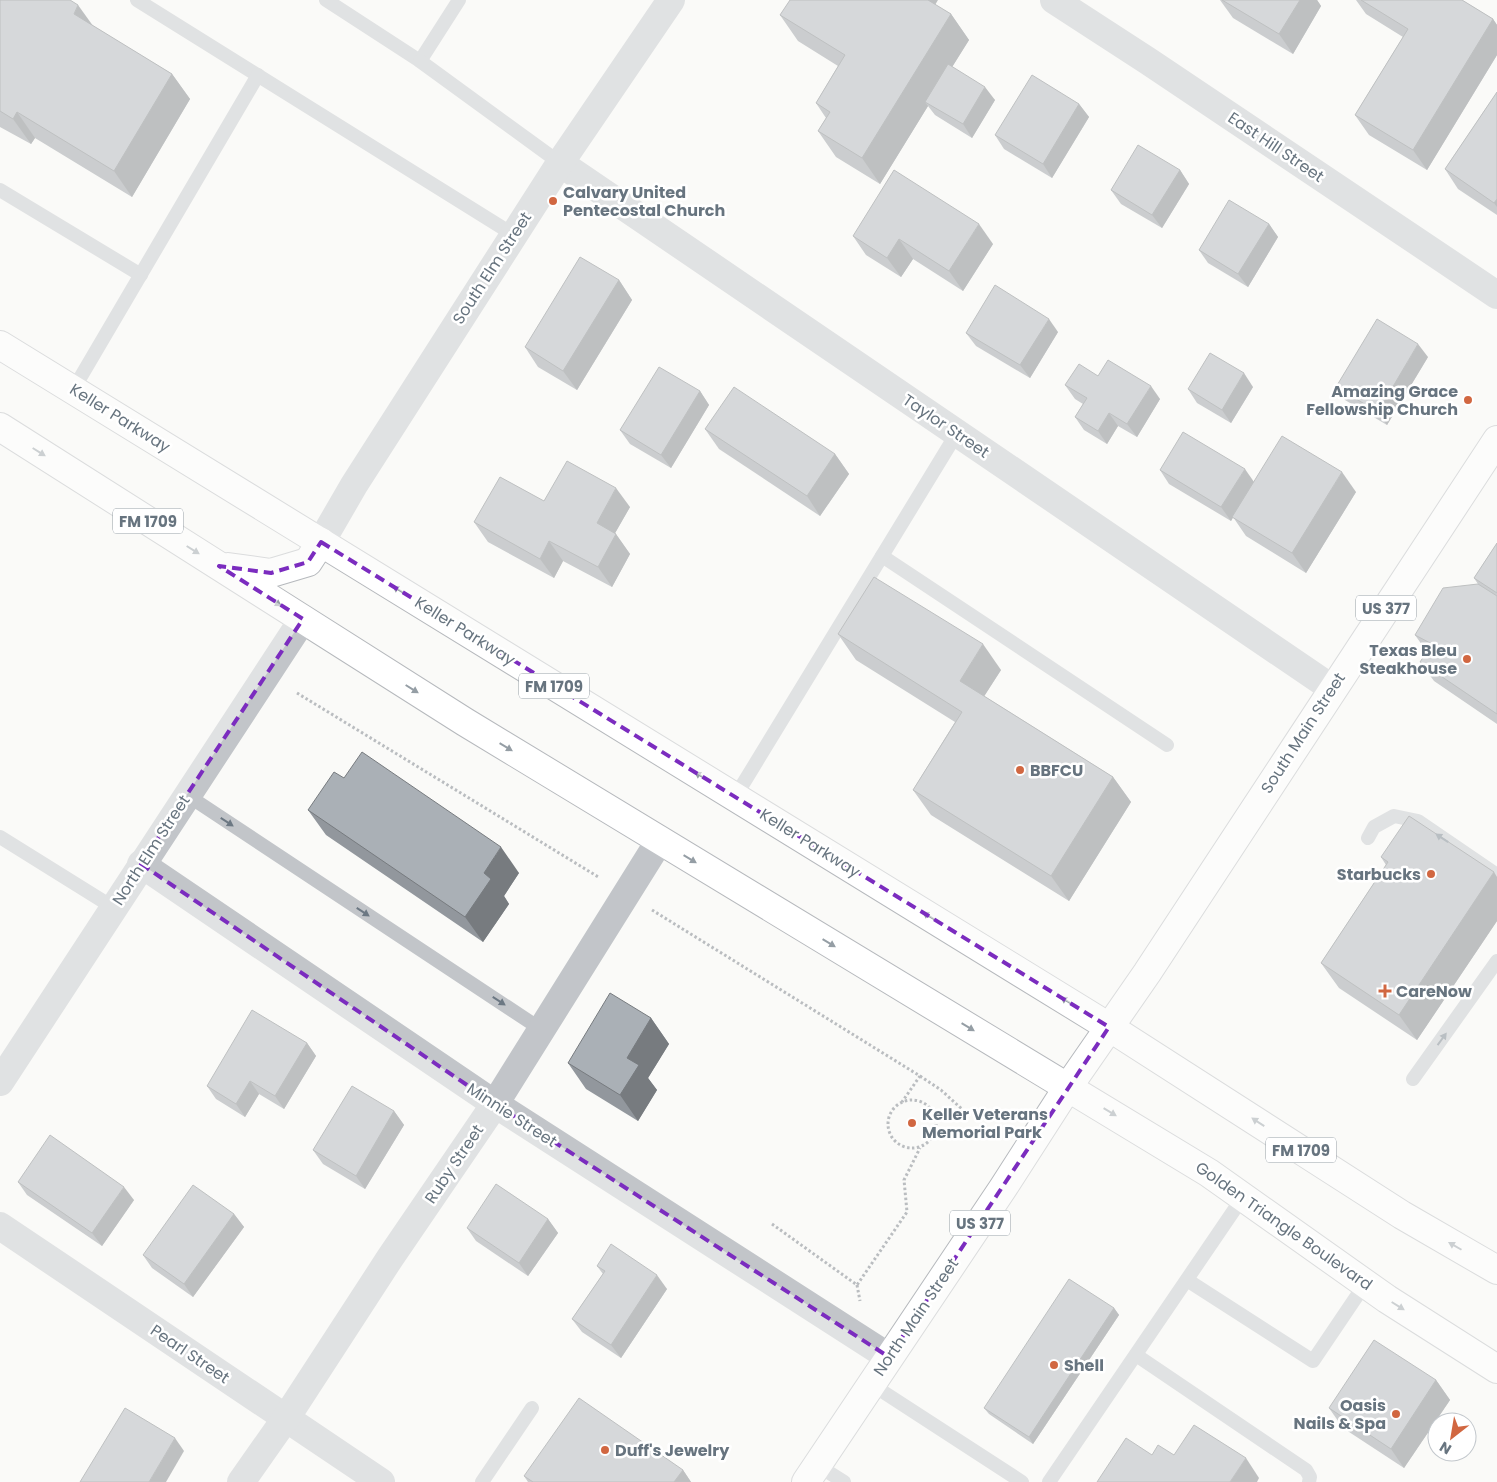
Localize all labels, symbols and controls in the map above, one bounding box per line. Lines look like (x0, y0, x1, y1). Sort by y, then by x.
street label: East Hill Street (1223, 106, 1329, 188)
place label: Calvary United Pentecostal Church (563, 181, 725, 222)
marker: Calvary United Pentecostal Church (547, 195, 559, 207)
street label: South Elm Street (447, 207, 537, 329)
street label: Keller Parkway (65, 378, 175, 458)
place label: Amazing Grace Fellowship Church (1306, 380, 1458, 421)
street label: Taylor Street (898, 389, 994, 464)
marker: Amazing Grace Fellowship Church (1462, 394, 1474, 406)
one-way arrow (32, 447, 46, 457)
road number: FM 1709 (113, 508, 183, 534)
one-way arrow (186, 545, 200, 555)
one-way arrow (392, 585, 405, 594)
street label: Keller Parkway (410, 591, 520, 671)
road number: US 377 (1356, 596, 1416, 620)
one-way arrow (268, 597, 281, 606)
place label: Texas Bleu Steakhouse (1360, 639, 1457, 680)
marker: Texas Bleu Steakhouse (1461, 653, 1473, 665)
street label: South Main Street (1255, 668, 1351, 798)
road number: FM 1709 (519, 674, 589, 698)
one-way arrow (405, 684, 419, 693)
one-way arrow (500, 743, 513, 752)
place label: BBFCU (1030, 759, 1083, 782)
marker: BBFCU (1014, 764, 1026, 776)
one-way arrow (694, 771, 707, 780)
street label: North Elm Street (107, 790, 195, 910)
street label: Keller Parkway (755, 803, 865, 883)
one-way arrow (221, 817, 234, 827)
one-way arrow (1435, 833, 1449, 843)
one-way arrow (684, 854, 697, 863)
place label: Starbucks (1337, 863, 1421, 886)
marker: Starbucks (1425, 868, 1437, 880)
one-way arrow (356, 907, 370, 916)
one-way arrow (922, 911, 935, 920)
one-way arrow (823, 938, 836, 947)
place label: CareNow (1396, 980, 1472, 1003)
marker: CareNow (1378, 984, 1392, 998)
one-way arrow (492, 996, 505, 1006)
one-way arrow (1061, 996, 1074, 1005)
one-way arrow (962, 1022, 975, 1031)
one-way arrow (1437, 1033, 1447, 1046)
street label: Minnie Street (462, 1077, 562, 1153)
place label: Keller Veterans Memorial Park (922, 1103, 1048, 1144)
one-way arrow (1103, 1108, 1116, 1117)
marker: Keller Veterans Memorial Park (906, 1117, 918, 1129)
one-way arrow (1251, 1117, 1264, 1127)
street label: Ruby Street (419, 1120, 489, 1208)
road number: FM 1709 (1266, 1138, 1336, 1162)
street label: Golden Triangle Boulevard (1191, 1156, 1377, 1296)
road number: US 377 (950, 1210, 1010, 1236)
one-way arrow (1448, 1241, 1461, 1250)
street label: North Main Street (868, 1253, 964, 1381)
one-way arrow (1391, 1301, 1404, 1311)
street label: Pearl Street (146, 1319, 234, 1389)
place label: Shell (1064, 1354, 1104, 1377)
marker: Shell (1048, 1359, 1060, 1371)
place label: Oasis Nails & Spa (1294, 1394, 1386, 1435)
marker: Oasis Nails & Spa (1390, 1408, 1402, 1420)
north arrow (1427, 1412, 1477, 1462)
text: N (1436, 1437, 1455, 1459)
place label: Duff's Jewelry (615, 1439, 730, 1462)
marker: Duff's Jewelry (599, 1444, 611, 1456)

